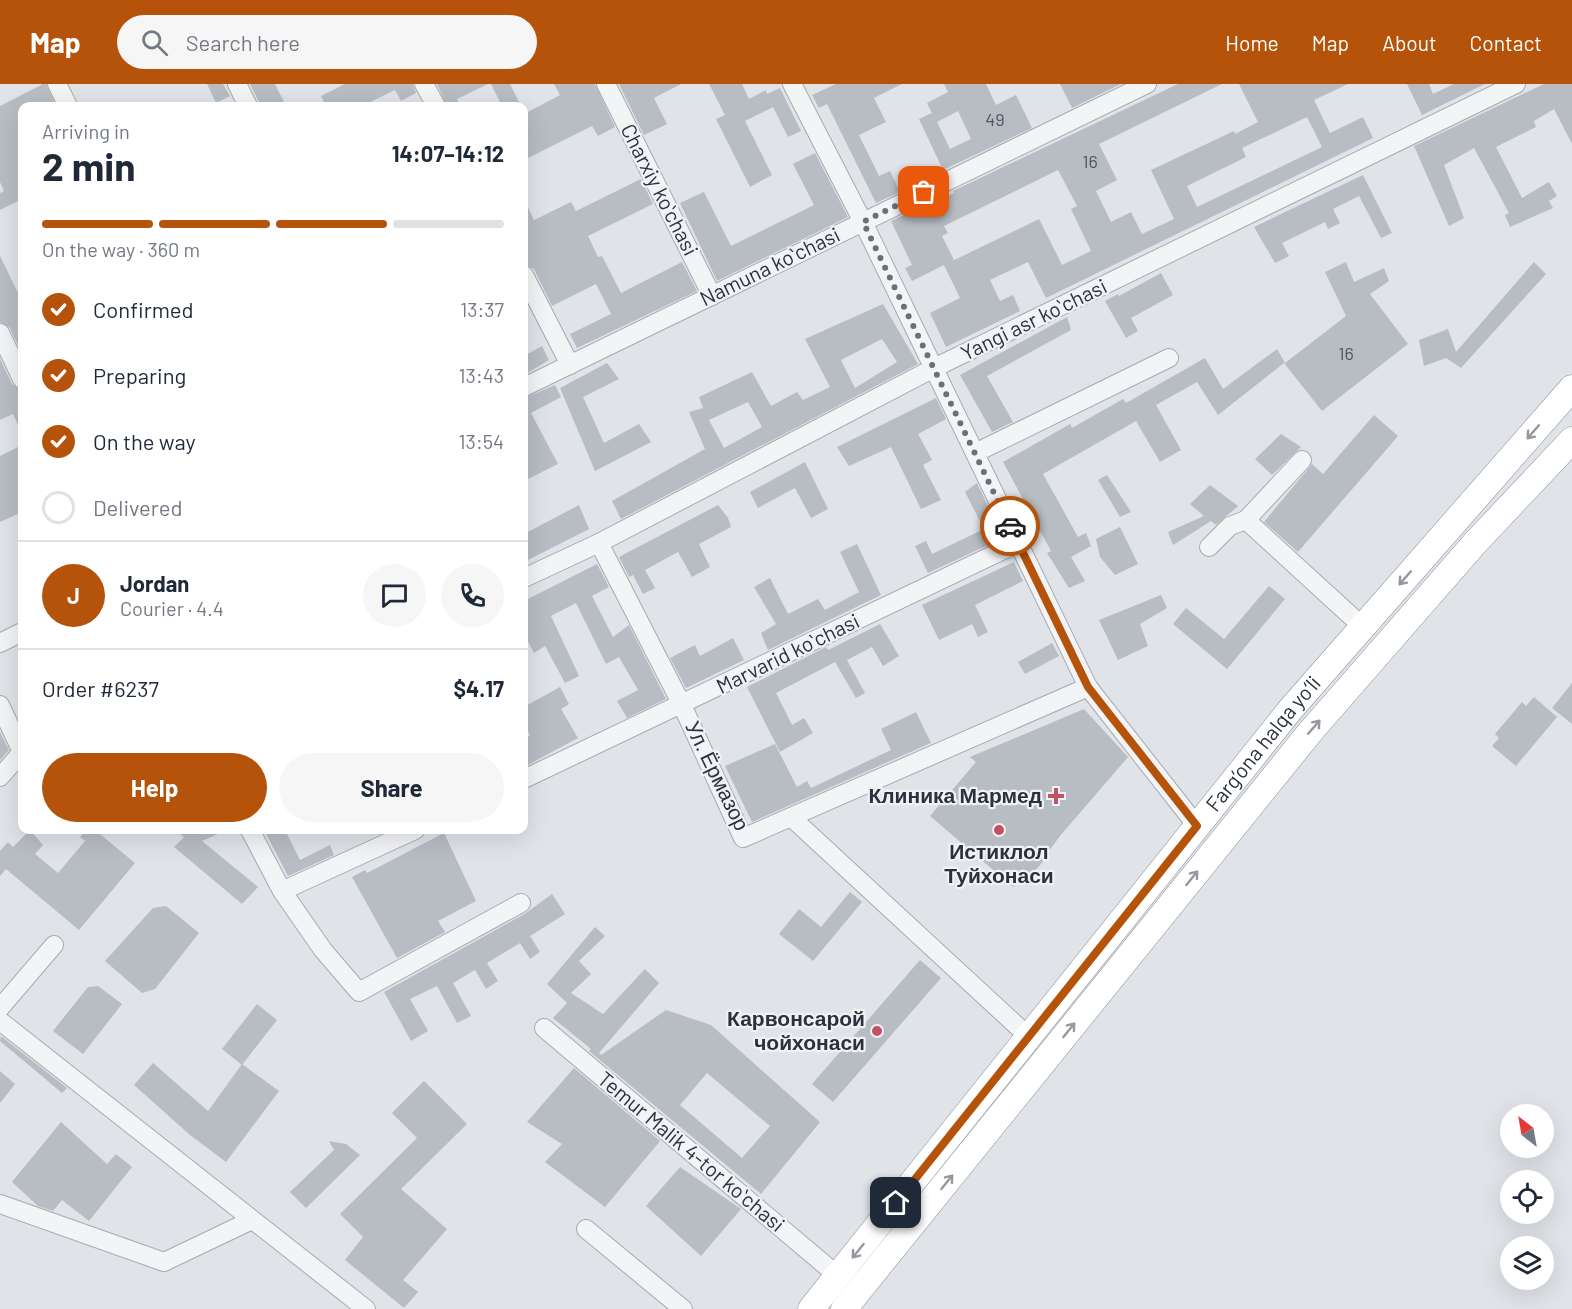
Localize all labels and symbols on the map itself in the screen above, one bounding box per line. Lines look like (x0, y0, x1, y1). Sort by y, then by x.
house number: 49 (985, 108, 1005, 130)
street label: Charxiy koʻchasi (616, 119, 704, 259)
house number: 16 (1082, 150, 1098, 172)
pin (898, 166, 949, 217)
street label: Namuna koʻchasi (695, 221, 843, 310)
street label: Yangi asr koʻchasi (956, 272, 1110, 365)
house number: 16 (1338, 342, 1354, 364)
one-way arrow (1527, 423, 1541, 439)
courier (980, 496, 1040, 556)
one-way arrow (1398, 570, 1412, 585)
street label: Marvarid koʻchasi (712, 607, 863, 698)
street label: Farg‘ona halqa yo‘li (1200, 670, 1325, 816)
street label: Ул. Ёрмазор (681, 717, 756, 834)
one-way arrow (1308, 719, 1321, 735)
place label: Клиника Мармед (868, 782, 1042, 807)
marker: Клиника Мармед (1047, 787, 1065, 805)
marker: Истиклол Туйхонаси (992, 823, 1006, 837)
place label: Истиклол Туйхонаси (944, 838, 1054, 887)
one-way arrow (1185, 870, 1198, 886)
place label: Карвонсарой чойхонаси (727, 1005, 865, 1054)
one-way arrow (1063, 1022, 1076, 1038)
marker: Карвонсарой чойхонаси (870, 1024, 884, 1038)
street label: Temur Malik 4-tor koʻchasi (594, 1065, 790, 1236)
north arrow (1500, 1104, 1554, 1158)
one-way arrow (940, 1175, 954, 1190)
pin (870, 1177, 921, 1228)
one-way arrow (851, 1243, 865, 1258)

